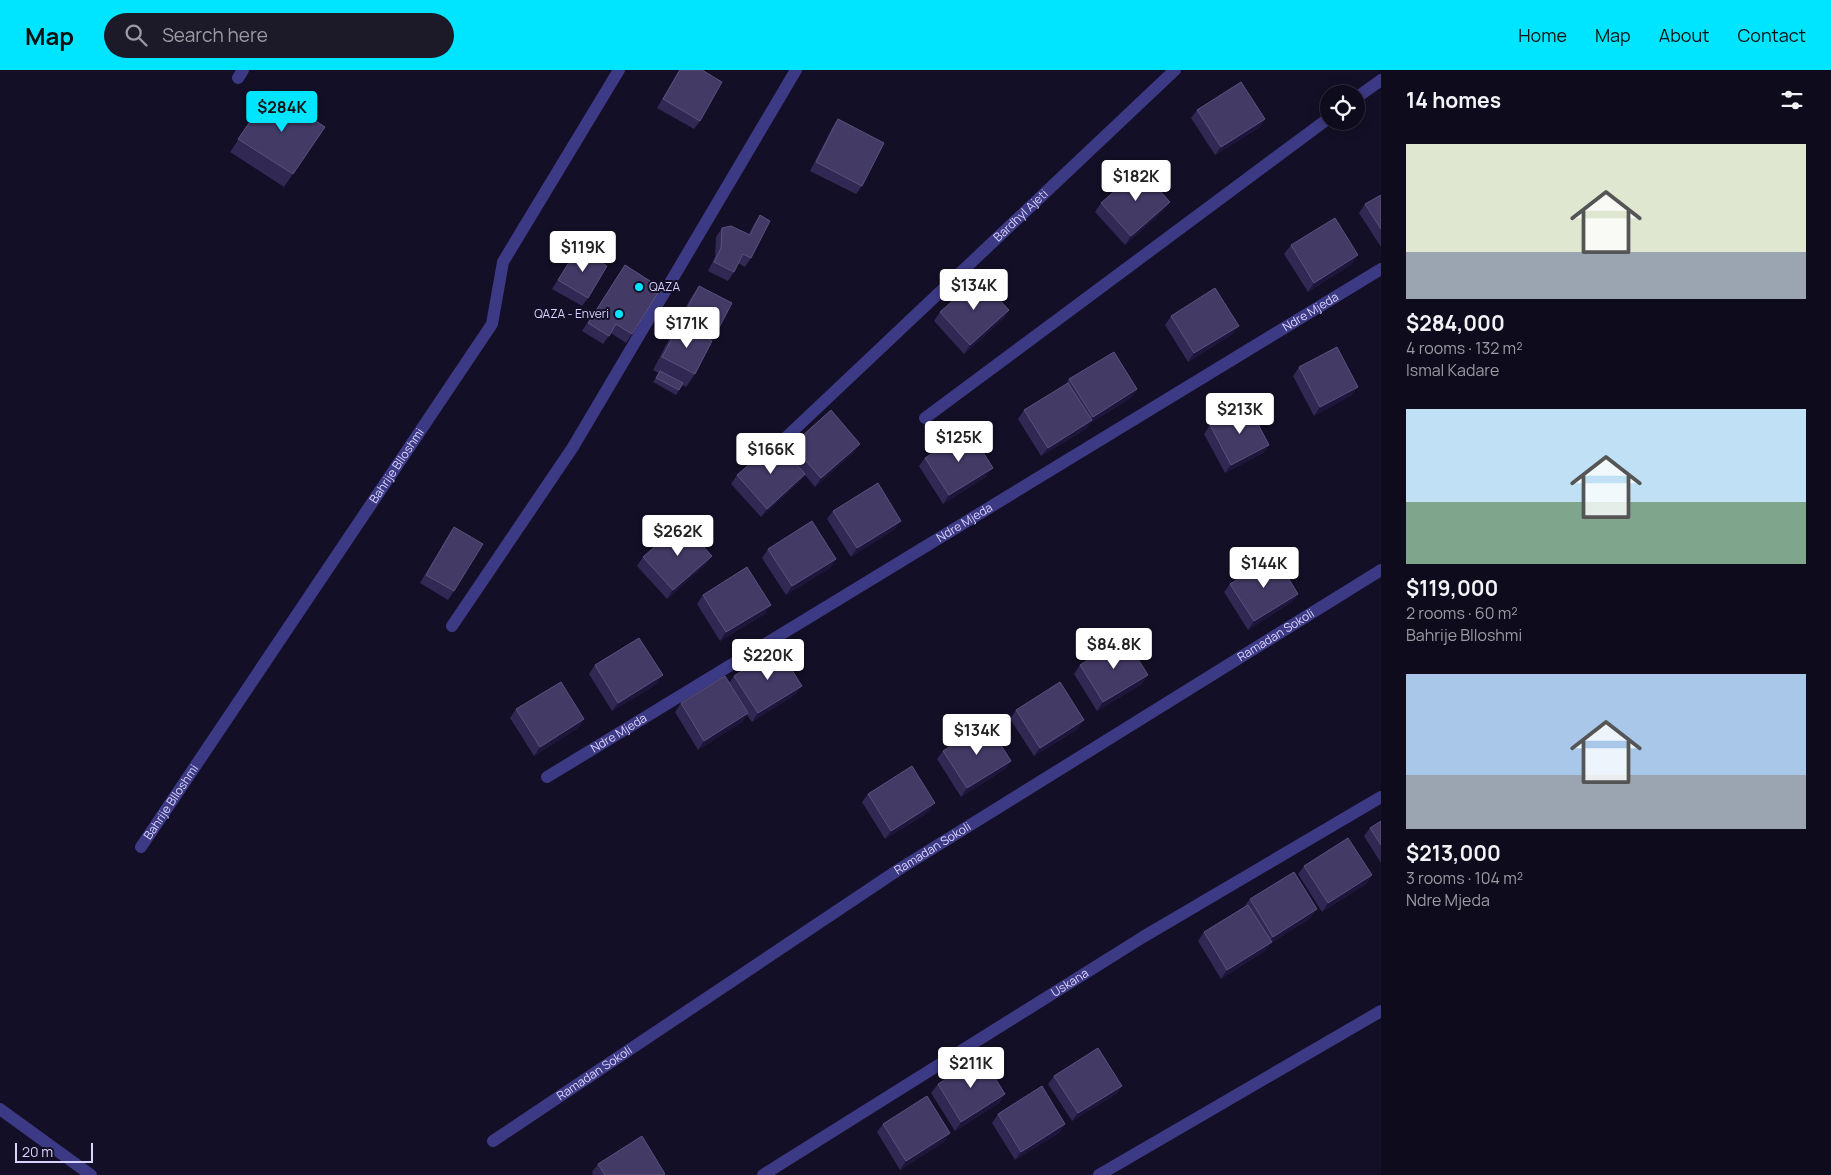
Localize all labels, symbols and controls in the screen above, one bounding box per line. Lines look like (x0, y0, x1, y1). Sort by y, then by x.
search box (104, 13, 454, 58)
text: Map (25, 19, 74, 52)
icon: search (122, 21, 150, 49)
text: Search here (162, 22, 268, 48)
text: Home (1518, 23, 1567, 47)
text: Map (1595, 23, 1631, 47)
text: About (1659, 23, 1709, 47)
text: Contact (1737, 23, 1806, 47)
map controls (1320, 85, 1365, 130)
button: locate (1320, 85, 1365, 130)
text: 14 homes (1406, 86, 1501, 114)
icon: filters (1778, 86, 1806, 114)
pin: $284K (247, 90, 317, 133)
text: $284K (257, 96, 307, 118)
pin: $182K (1101, 160, 1171, 202)
text: $182K (1113, 165, 1159, 187)
icon: home (1561, 177, 1651, 267)
street label: Bardhyl Ajeti (989, 185, 1052, 245)
pin: $119K (548, 230, 618, 273)
text: $119K (561, 236, 605, 258)
pin: $134K (939, 268, 1009, 311)
text: $134K (951, 274, 997, 296)
place label: QAZA (649, 278, 680, 295)
marker: QAZA (633, 281, 645, 293)
street label: Ndre Mjeda (1279, 288, 1342, 335)
place label: QAZA - Enveri (534, 305, 609, 322)
pin: $171K (652, 306, 722, 349)
marker: QAZA - Enveri (613, 308, 625, 320)
text: $284,000 (1406, 309, 1505, 337)
text: $171K (666, 312, 708, 334)
text: 4 rooms · 132 m² (1406, 337, 1523, 359)
text: Ismal Kadare (1406, 359, 1499, 381)
pin: $213K (1205, 392, 1275, 435)
text: $213K (1217, 398, 1263, 420)
pin: $125K (924, 420, 994, 463)
street label: Bahrije Blloshmi (365, 425, 428, 507)
text: $125K (936, 426, 982, 448)
pin: $166K (736, 432, 806, 475)
text: $166K (747, 438, 795, 460)
icon: home (1561, 442, 1651, 532)
street label: Ndre Mjeda (933, 499, 996, 546)
pin: $262K (643, 514, 713, 557)
text: $262K (653, 520, 703, 542)
pin: $144K (1229, 546, 1299, 589)
text: $144K (1241, 552, 1287, 574)
text: $119,000 (1406, 574, 1498, 602)
text: 2 rooms · 60 m² (1406, 602, 1518, 624)
street label: Ramadan Sokoli (1234, 605, 1317, 665)
text: Bahrije Blloshmi (1406, 624, 1522, 646)
pin: $84.8K (1073, 628, 1155, 670)
text: $84.8K (1087, 633, 1141, 655)
pin: $220K (733, 638, 803, 681)
text: $220K (743, 644, 793, 666)
icon: home (1561, 707, 1651, 797)
street label: Ndre Mjeda (587, 709, 650, 756)
pin: $134K (942, 714, 1012, 756)
text: $134K (954, 719, 1000, 741)
street label: Bahrije Blloshmi (139, 761, 202, 843)
street label: Ramadan Sokoli (890, 818, 974, 878)
text: $213,000 (1406, 839, 1501, 867)
text: 3 rooms · 104 m² (1406, 867, 1523, 889)
text: Ndre Mjeda (1406, 889, 1490, 911)
street label: Uskana (1048, 964, 1091, 1001)
street label: Ramadan Sokoli (553, 1041, 635, 1104)
pin: $211K (936, 1046, 1006, 1089)
text: $211K (949, 1052, 993, 1074)
scale bar (15, 1140, 92, 1163)
text: 20 m (22, 1142, 53, 1161)

